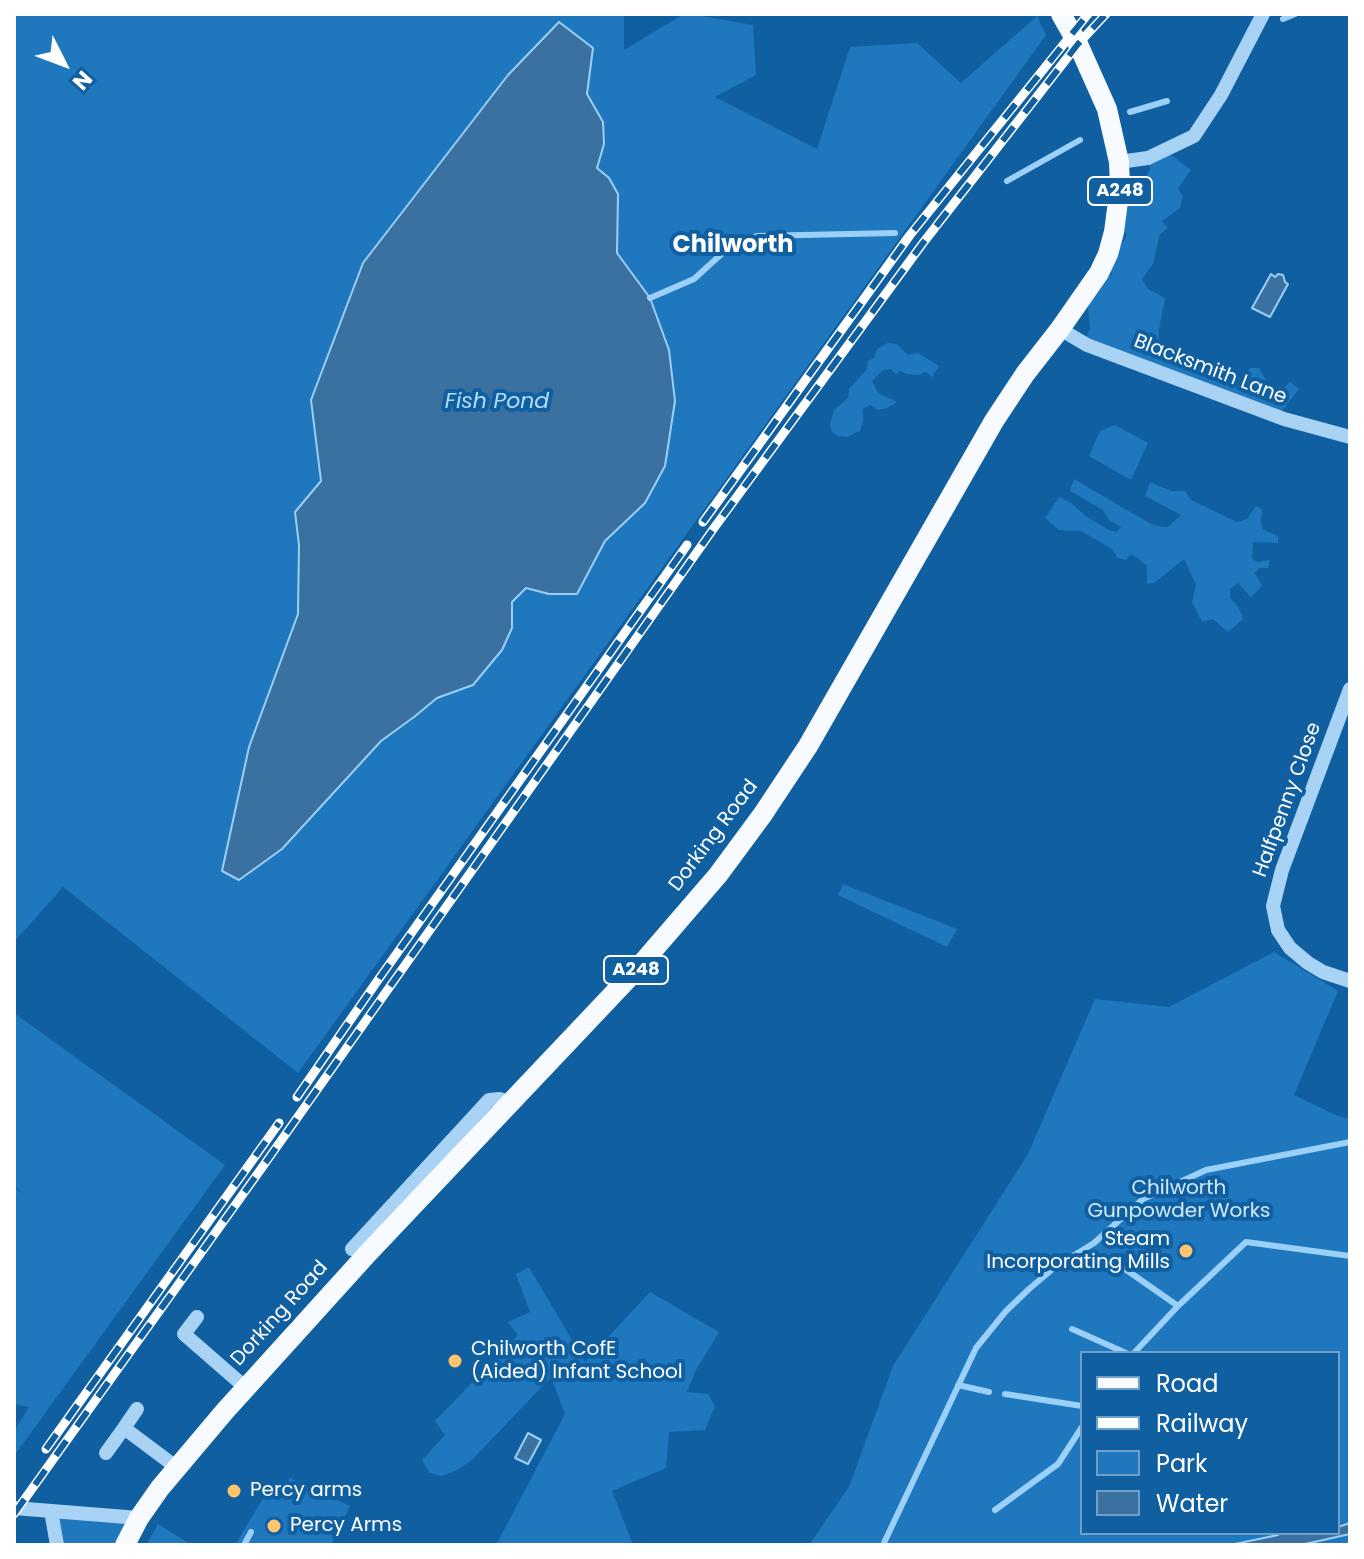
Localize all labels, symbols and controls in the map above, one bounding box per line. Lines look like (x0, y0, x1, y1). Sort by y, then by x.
north arrow (24, 24, 104, 104)
text: N (65, 64, 99, 97)
road number: A248 (1088, 177, 1152, 205)
district label: Chilworth (673, 232, 793, 260)
street label: Blacksmith Lane (1130, 330, 1290, 410)
water label: Fish Pond (445, 389, 549, 415)
street label: Halfpenny Close (1249, 719, 1327, 881)
street label: Dorking Road (664, 776, 764, 896)
road number: A248 (604, 956, 668, 984)
park label: Chilworth Gunpowder Works (1087, 1177, 1271, 1224)
place label: Steam Incorporating Mills (986, 1228, 1170, 1275)
marker: Steam Incorporating Mills (1177, 1242, 1195, 1260)
street label: Dorking Road (226, 1256, 334, 1372)
place label: Chilworth CofE (Aided) Infant School (471, 1338, 683, 1385)
legend (1080, 1351, 1340, 1535)
marker: Chilworth CofE (Aided) Infant School (446, 1352, 464, 1370)
text: Road (1156, 1367, 1218, 1400)
text: Railway (1156, 1407, 1248, 1440)
text: Park (1156, 1447, 1207, 1480)
place label: Percy arms (250, 1479, 362, 1503)
marker: Percy arms (225, 1482, 243, 1500)
text: Water (1156, 1487, 1228, 1520)
place label: Percy Arms (290, 1514, 402, 1538)
marker: Percy Arms (265, 1517, 283, 1535)

